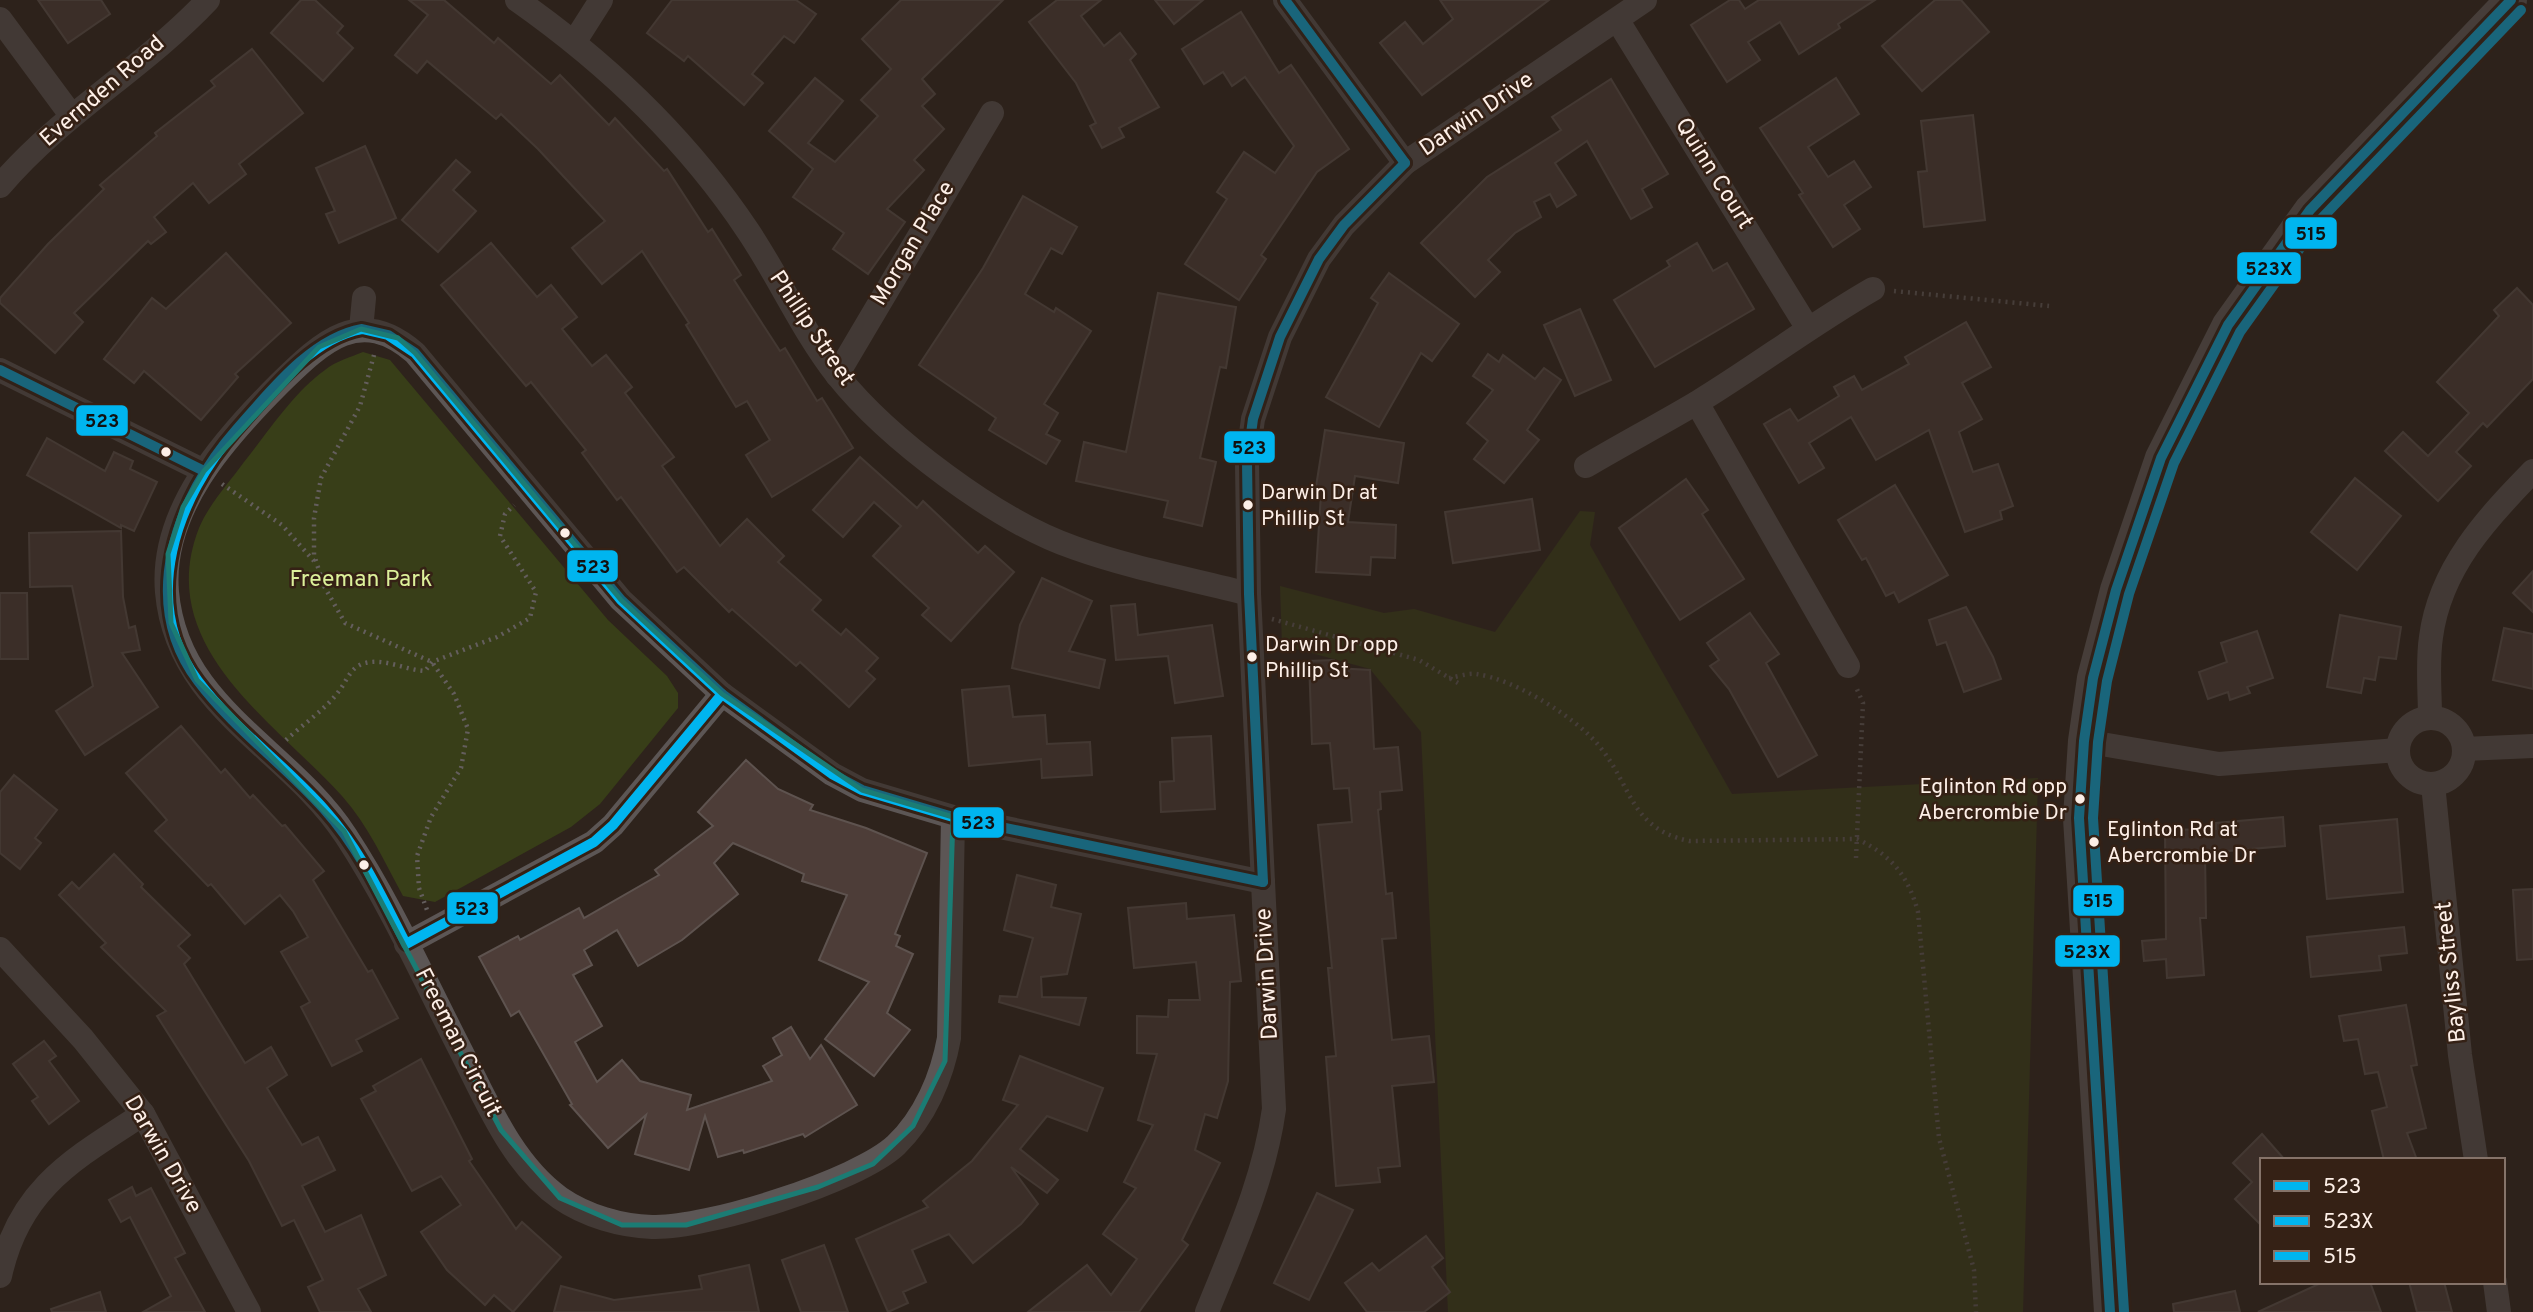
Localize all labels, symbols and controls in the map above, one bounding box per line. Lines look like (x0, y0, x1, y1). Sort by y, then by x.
street label: Evernden Road (35, 30, 171, 154)
street label: Darwin Drive (1414, 66, 1540, 164)
street label: Quinn Court (1667, 113, 1759, 235)
street label: Morgan Place (865, 176, 963, 312)
line badge: 515 (2284, 216, 2338, 250)
text: 515 (2296, 223, 2326, 247)
line badge: 523X (2236, 251, 2302, 285)
text: 523X (2245, 258, 2293, 282)
street label: Phillip Street (762, 266, 860, 392)
line badge: 523 (75, 404, 129, 437)
text: 523 (85, 410, 119, 434)
line badge: 523 (1223, 430, 1276, 464)
text: 523 (1232, 437, 1266, 461)
unlabelled marker (159, 445, 173, 459)
place label: Darwin Dr at Phillip St (1261, 480, 1378, 533)
marker: Darwin Dr at Phillip St (1241, 498, 1255, 512)
unlabelled marker (558, 526, 572, 540)
line badge: 523 (566, 549, 619, 583)
text: 523 (576, 556, 610, 580)
park label: Freeman Park (290, 566, 432, 595)
place label: Darwin Dr opp Phillip St (1265, 632, 1398, 685)
marker: Darwin Dr opp Phillip St (1245, 650, 1259, 664)
place label: Eglinton Rd opp Abercrombie Dr (1918, 774, 2067, 827)
marker: Eglinton Rd opp Abercrombie Dr (2073, 792, 2087, 806)
line badge: 523 (952, 806, 1005, 839)
text: 523 (961, 812, 995, 836)
place label: Eglinton Rd at Abercrombie Dr (2107, 817, 2256, 870)
marker: Eglinton Rd at Abercrombie Dr (2087, 835, 2101, 849)
unlabelled marker (357, 858, 371, 872)
line badge: 515 (2072, 884, 2125, 917)
text: 515 (2083, 890, 2113, 914)
line badge: 523 (446, 891, 499, 925)
text: 523 (455, 898, 489, 922)
street label: Bayliss Street (2430, 900, 2474, 1044)
street label: Darwin Drive (1250, 907, 1286, 1041)
line badge: 523X (2054, 934, 2121, 968)
text: 523X (2063, 941, 2111, 965)
street label: Freeman Circuit (407, 964, 507, 1122)
street label: Darwin Drive (116, 1091, 208, 1219)
legend (2260, 1158, 2505, 1284)
text: 523 (2323, 1174, 2361, 1201)
text: 523X (2323, 1209, 2374, 1236)
text: 515 (2323, 1244, 2357, 1271)

